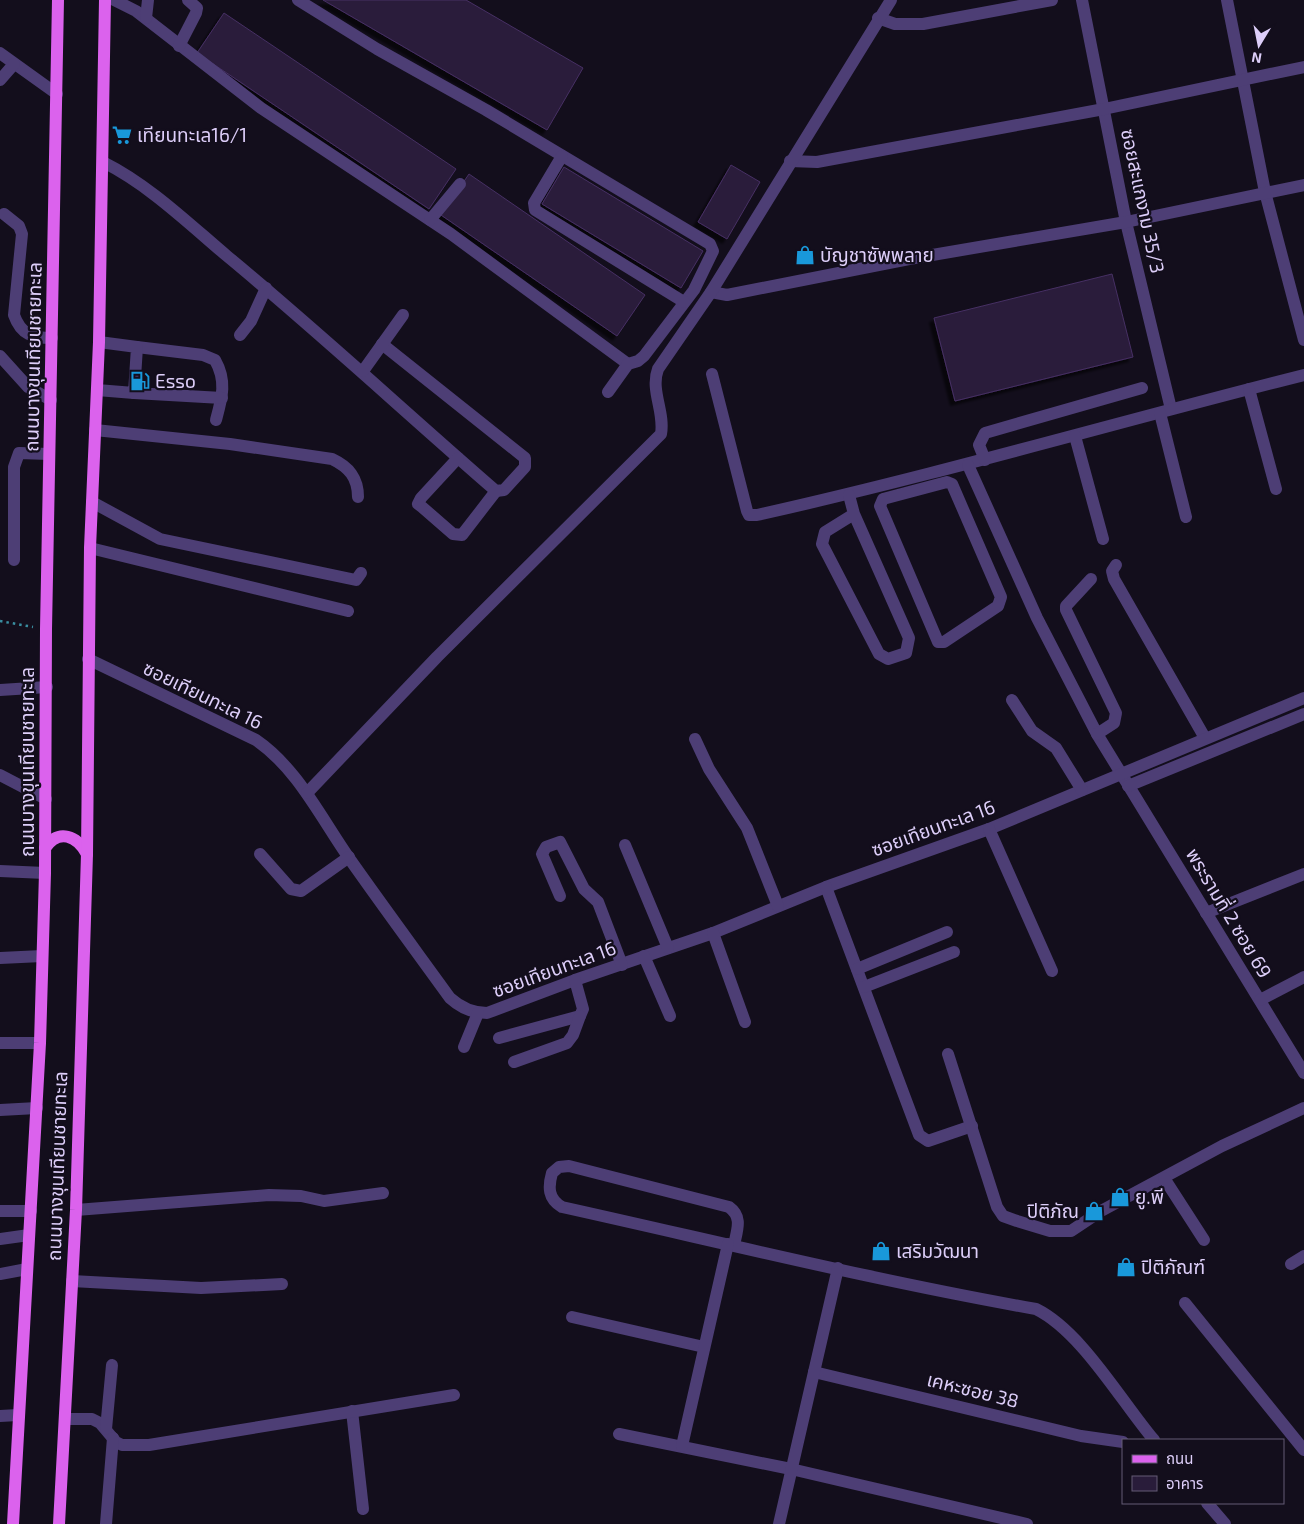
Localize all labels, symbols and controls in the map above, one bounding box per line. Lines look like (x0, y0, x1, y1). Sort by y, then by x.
north arrow (1234, 20, 1284, 70)
text: N (1250, 49, 1263, 68)
place label: เทียนทะเล16/1 (137, 123, 247, 146)
supermarket icon: เทียนทะเล16/1 (111, 124, 133, 146)
street label: ซอยสะแกงาม 35/3 (1117, 127, 1170, 275)
place label: บัญชาซัพพลาย (820, 243, 934, 266)
shop icon: บัญชาซัพพลาย (794, 244, 816, 266)
street label: ถนนบางขุนเทียนชายทะเล (19, 262, 47, 452)
place label: Esso (155, 369, 196, 392)
fuel station icon: Esso (129, 370, 151, 392)
street label: ซอยเทียนทะเล 16 (140, 656, 267, 733)
street label: ถนนบางขุนเทียนชายทะเล (15, 667, 39, 857)
street label: ซอยเทียนทะเล 16 (868, 795, 998, 861)
street label: พระรามที่ 2 ซอย 69 (1182, 843, 1278, 982)
street label: ซอยเทียนทะเล 16 (489, 936, 619, 1002)
street label: ถนนบางขุนเทียนชายทะเล (42, 1071, 72, 1261)
place label: ยู.พี (1135, 1185, 1164, 1210)
shop icon: ยู.พี (1109, 1186, 1131, 1208)
place label: ปิติภัณ (1027, 1199, 1079, 1222)
shop icon: ปิติภัณ (1083, 1200, 1105, 1222)
place label: เสริมวัฒนา (896, 1239, 979, 1262)
shop icon: เสริมวัฒนา (870, 1240, 892, 1262)
place label: ปิติภัณฑ์ (1141, 1255, 1205, 1278)
shop icon: ปิติภัณฑ์ (1115, 1256, 1137, 1278)
street label: เคหะซอย 38 (925, 1367, 1021, 1412)
legend (1122, 1439, 1284, 1504)
text: ถนน (1166, 1449, 1193, 1467)
text: อาคาร (1166, 1474, 1203, 1492)

